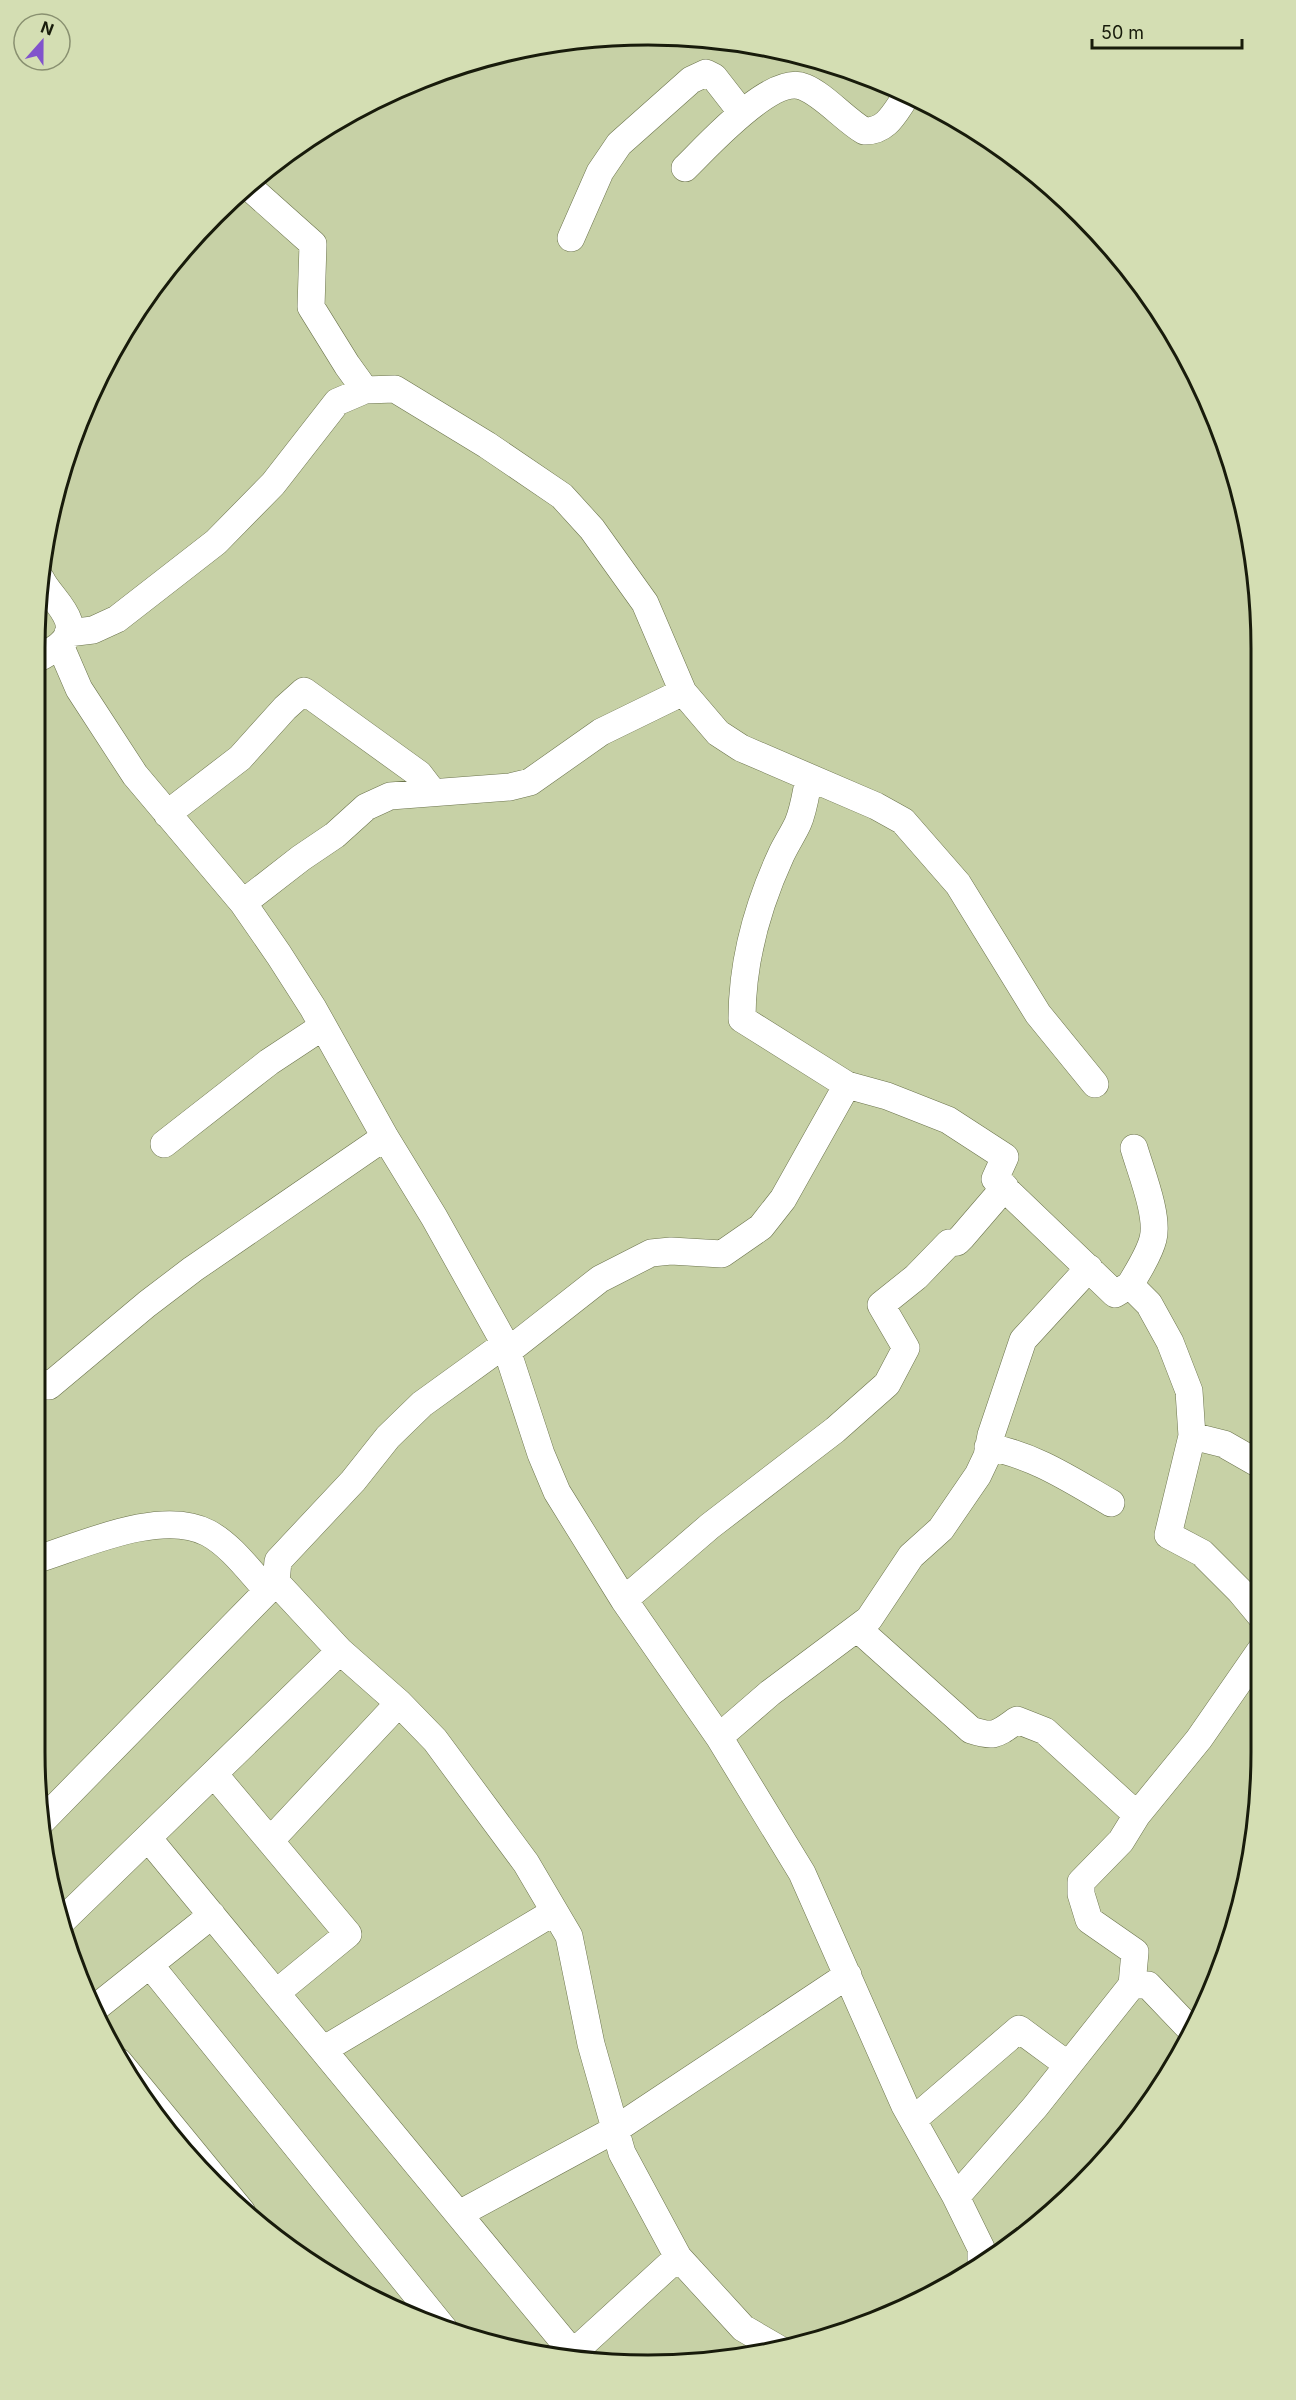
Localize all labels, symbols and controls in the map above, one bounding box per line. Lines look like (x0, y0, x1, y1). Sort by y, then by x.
north arrow (12, 12, 72, 72)
scale bar (1092, 12, 1242, 50)
text: N (38, 16, 57, 40)
text: 50 m (1101, 22, 1144, 43)

